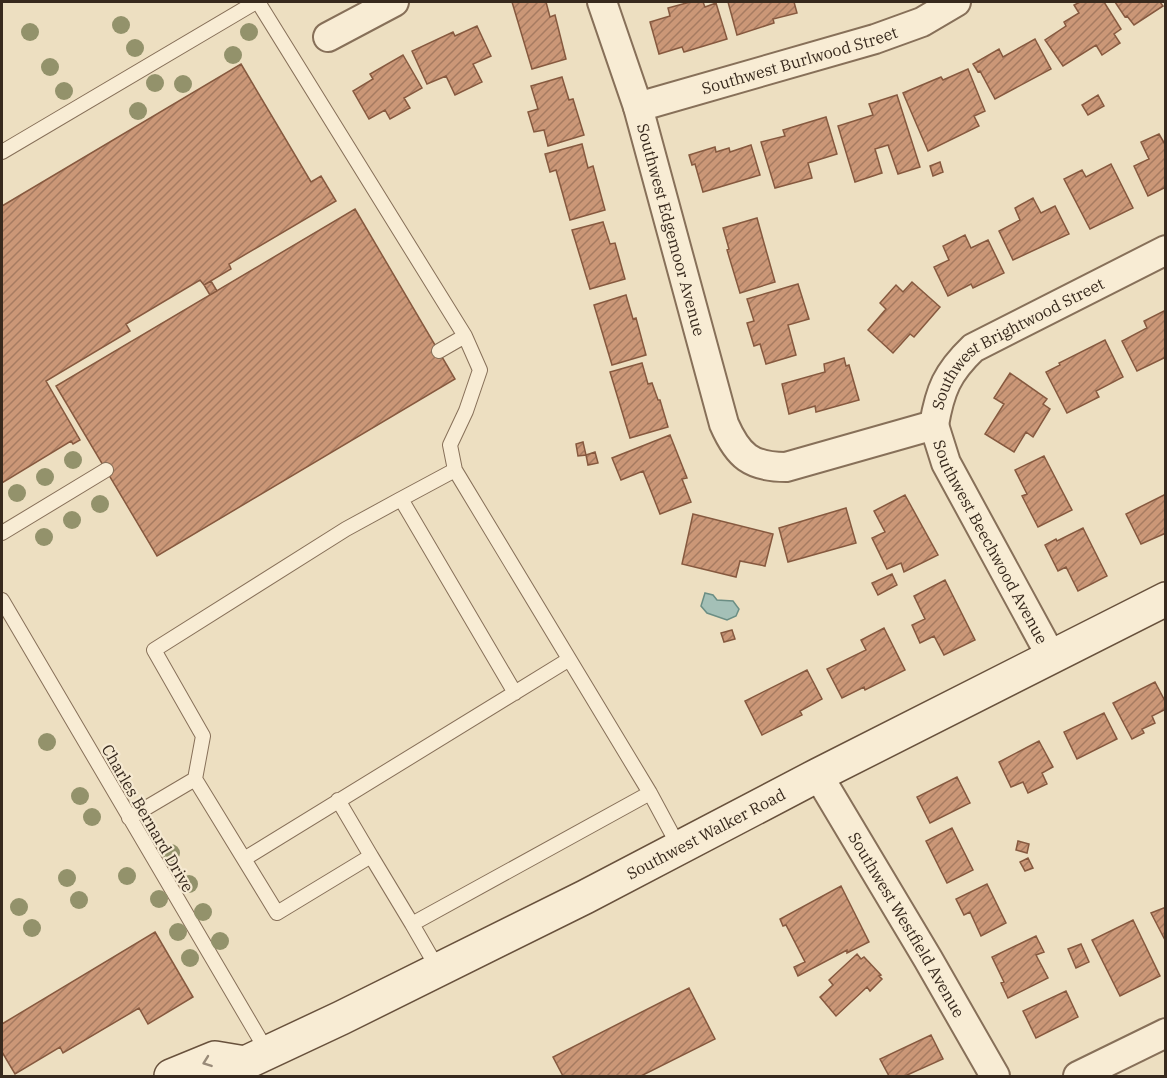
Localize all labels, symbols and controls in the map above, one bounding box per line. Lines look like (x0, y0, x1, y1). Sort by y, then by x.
street label: Southwest Burlwood Street (699, 22, 900, 98)
street label: Southwest Edgemoor Avenue (633, 121, 710, 338)
street label: Southwest Brightwood Street (927, 273, 1108, 412)
street label: Southwest Beechwood Avenue (929, 437, 1052, 647)
street label: Charles Bernard Drive (97, 741, 199, 895)
street label: Southwest Walker Road (623, 784, 789, 883)
street label: Southwest Westfield Avenue (844, 828, 969, 1021)
one-way arrow (202, 1055, 213, 1067)

